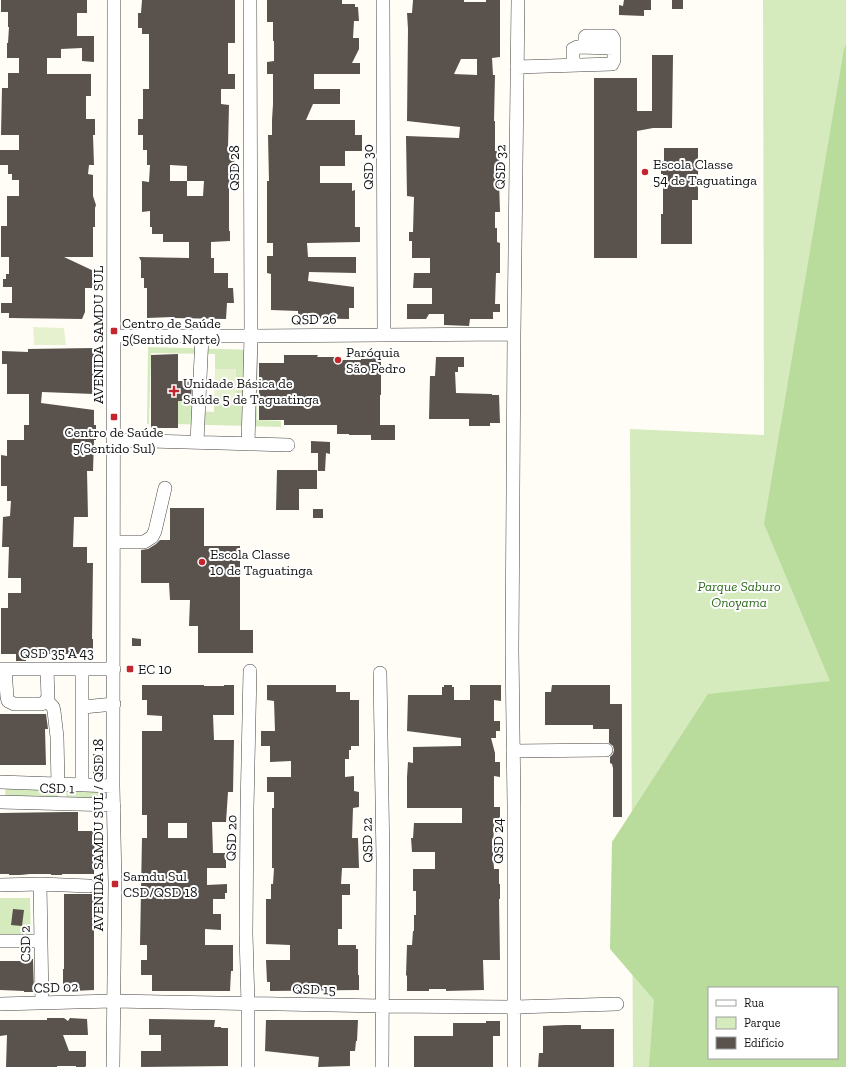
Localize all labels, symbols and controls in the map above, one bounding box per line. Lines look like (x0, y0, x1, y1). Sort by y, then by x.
street label: QSD 30 (360, 144, 377, 190)
street label: QSD 32 (492, 144, 509, 190)
street label: QSD 28 (226, 145, 243, 191)
place label: Escola Classe 54 de Taguatinga (653, 156, 757, 189)
marker: Escola Classe 54 de Taguatinga (640, 167, 650, 177)
street label: AVENIDA SAMDU SUL (90, 266, 107, 404)
street label: QSD 26 (291, 311, 337, 328)
place label: Centro de Saúde 5(Sentido Norte) (122, 315, 221, 348)
marker: Centro de Saúde 5(Sentido Norte) (109, 326, 119, 336)
place label: Paróquia São Pedro (346, 344, 406, 377)
marker: Paróquia São Pedro (333, 355, 343, 365)
place label: Unidade Básica de Saúde 5 de Taguatinga (183, 375, 319, 408)
marker: Unidade Básica de Saúde 5 de Taguatinga (168, 385, 180, 397)
marker: Centro de Saúde 5(Sentido Sul) (109, 412, 119, 422)
place label: Centro de Saúde 5(Sentido Sul) (65, 424, 164, 457)
place label: Escola Classe 10 de Taguatinga (210, 546, 313, 579)
marker: Escola Classe 10 de Taguatinga (197, 557, 207, 567)
park label: Parque Saburo Onoyama (697, 578, 781, 611)
street label: QSD 35 A 43 (20, 645, 94, 662)
place label: EC 10 (138, 661, 172, 678)
marker: EC 10 (125, 664, 135, 674)
street label: AVENIDA SAMDU SUL / QSD 18 (90, 739, 107, 931)
street label: CSD 1 (39, 780, 75, 797)
street label: QSD 20 (223, 815, 240, 861)
street label: QSD 22 (359, 817, 376, 863)
street label: QSD 24 (490, 818, 507, 864)
place label: Samdu Sul CSD/QSD 18 (123, 868, 197, 901)
marker: Samdu Sul CSD/QSD 18 (110, 879, 120, 889)
street label: CSD 2 (17, 925, 34, 963)
street label: CSD 02 (33, 978, 79, 997)
street label: QSD 15 (292, 981, 336, 998)
legend (708, 987, 838, 1059)
text: Rua (744, 996, 764, 1010)
text: Parque (744, 1016, 781, 1030)
text: Edifício (744, 1036, 784, 1050)

